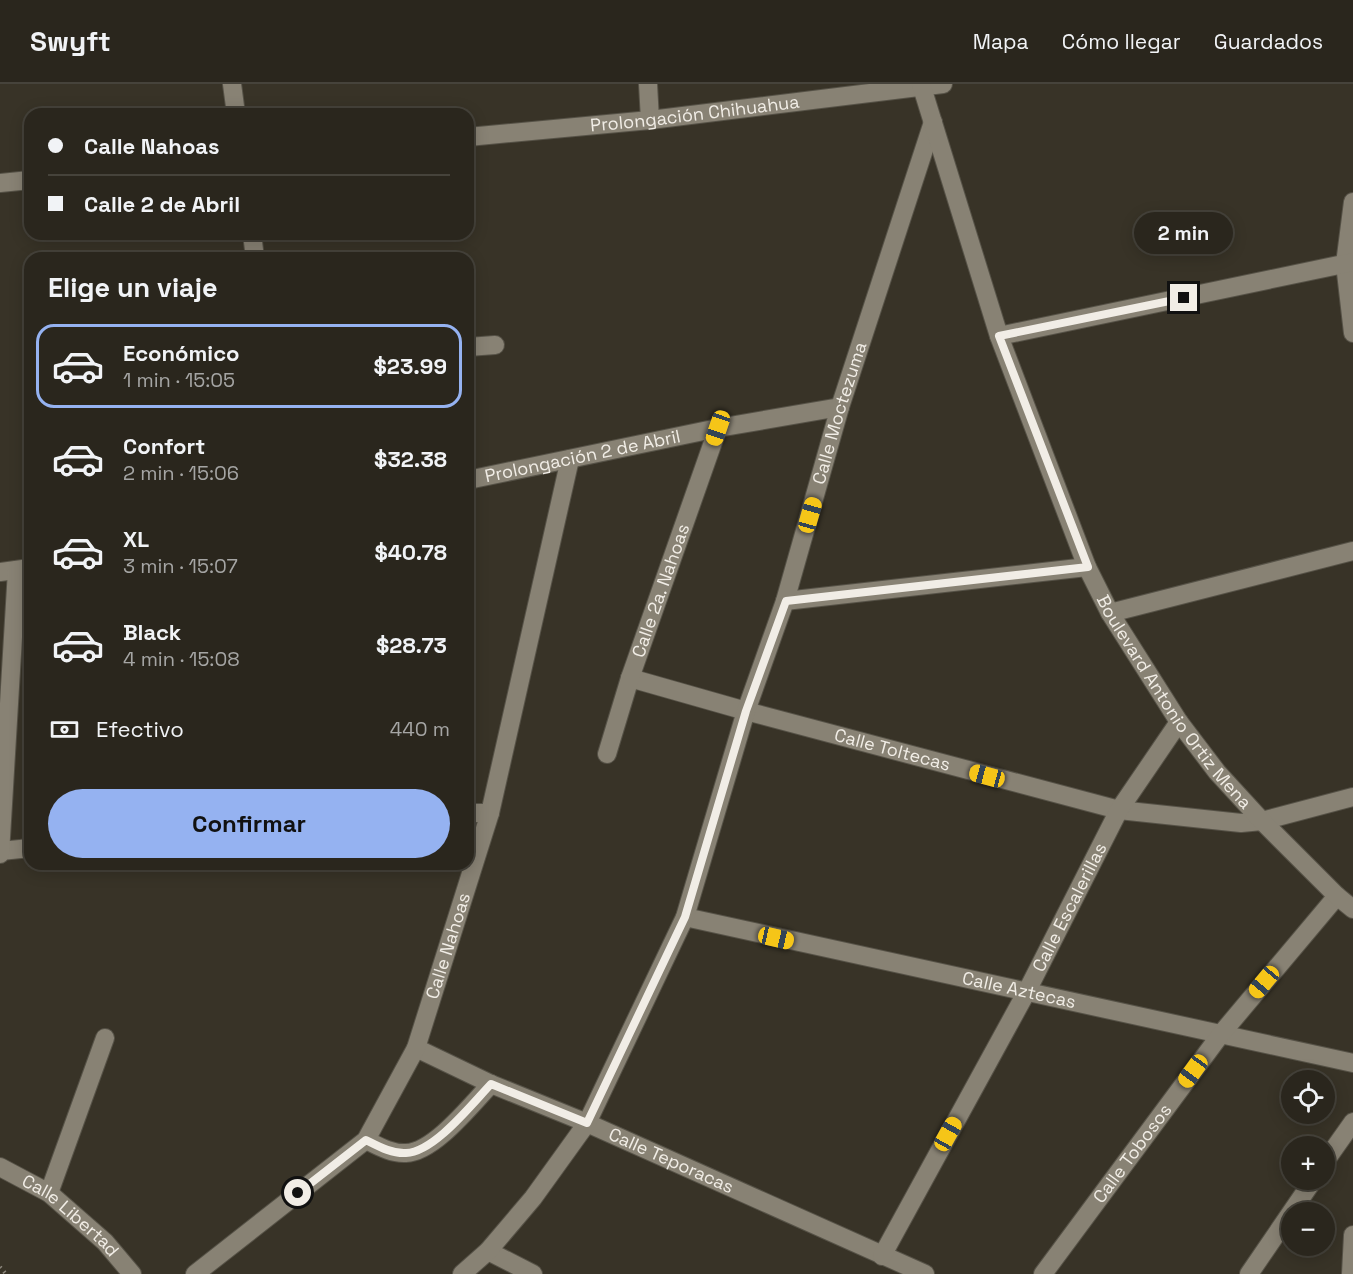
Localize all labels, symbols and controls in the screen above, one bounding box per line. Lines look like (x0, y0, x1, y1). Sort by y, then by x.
text: Swyft (30, 23, 111, 59)
text: Mapa (973, 28, 1029, 55)
text: Cómo llegar (1062, 28, 1181, 55)
text: Guardados (1214, 28, 1323, 55)
street label: Prolongación Chihuahua (589, 90, 801, 137)
text: Calle Nahoas (84, 132, 220, 160)
text: Calle 2 de Abril (84, 190, 240, 218)
callout: 2 min (1134, 211, 1234, 253)
text: 2 min (1158, 220, 1209, 246)
text: Elige un viaje (48, 270, 218, 305)
route end (1170, 284, 1197, 311)
icon: car (51, 339, 105, 393)
text: Económico (123, 339, 240, 367)
street label: Calle Moctezuma (807, 339, 872, 487)
text: $23.99 (374, 352, 447, 380)
text: 1 min · 15:05 (123, 367, 235, 393)
car (704, 408, 732, 448)
street label: Prolongación 2 de Abril (482, 424, 682, 487)
icon: car (51, 432, 105, 486)
text: Confort (123, 432, 205, 460)
text: $32.38 (374, 445, 447, 473)
text: 2 min · 15:06 (123, 460, 239, 486)
car (796, 495, 824, 535)
street label: Calle 2a. Nahoas (626, 521, 694, 660)
icon: car (51, 525, 105, 579)
text: XL (123, 525, 149, 553)
text: $40.78 (374, 538, 447, 566)
text: 3 min · 15:07 (123, 553, 238, 579)
street label: Boulevard Antonio Ortiz Mena (1092, 591, 1257, 813)
icon: car (51, 618, 105, 672)
text: Black (123, 618, 181, 646)
text: $28.73 (376, 631, 447, 659)
text: 4 min · 15:08 (123, 646, 240, 672)
icon: cash (48, 713, 81, 746)
text: Efectivo (96, 715, 184, 743)
text: 440 m (390, 716, 450, 742)
street label: Calle Toltecas (832, 723, 953, 776)
car (967, 763, 1007, 789)
button: Confirmar (48, 789, 450, 858)
street label: Calle Escalerillas (1027, 839, 1111, 975)
street label: Calle Nahoas (420, 890, 475, 1002)
car (756, 925, 796, 951)
car (1246, 962, 1282, 1002)
street label: Calle Aztecas (960, 966, 1078, 1013)
car (1175, 1051, 1211, 1091)
map controls (1281, 1070, 1335, 1256)
button: locate (1281, 1070, 1335, 1124)
street label: Calle Tobosos (1087, 1099, 1176, 1208)
car (931, 1114, 965, 1154)
street label: Calle Teporacas (605, 1122, 738, 1198)
button: + (1281, 1136, 1335, 1190)
street label: Calle Libertad (18, 1169, 124, 1261)
route start (284, 1179, 311, 1206)
button: − (1281, 1202, 1335, 1256)

